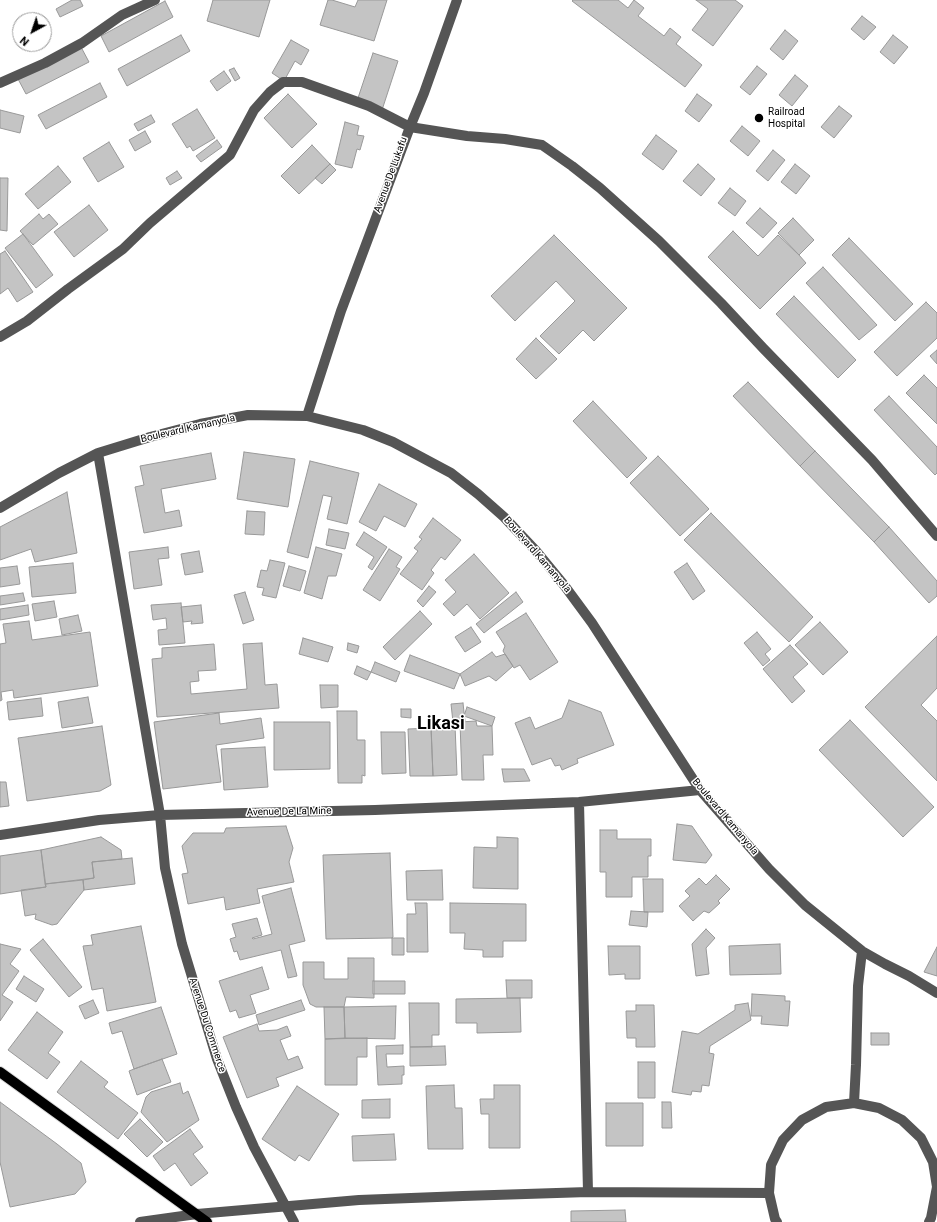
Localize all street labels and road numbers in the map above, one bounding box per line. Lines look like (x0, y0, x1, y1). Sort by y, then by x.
street label: Avenue De Lukafu (372, 135, 410, 215)
street label: Boulevard Kamanyola (140, 412, 236, 446)
street label: Boulevard Kamanyola (501, 515, 573, 595)
street label: Boulevard Kamanyola (689, 776, 761, 858)
street label: Avenue De La Mine (246, 805, 332, 819)
street label: Avenue Du Commerce (186, 976, 228, 1074)

